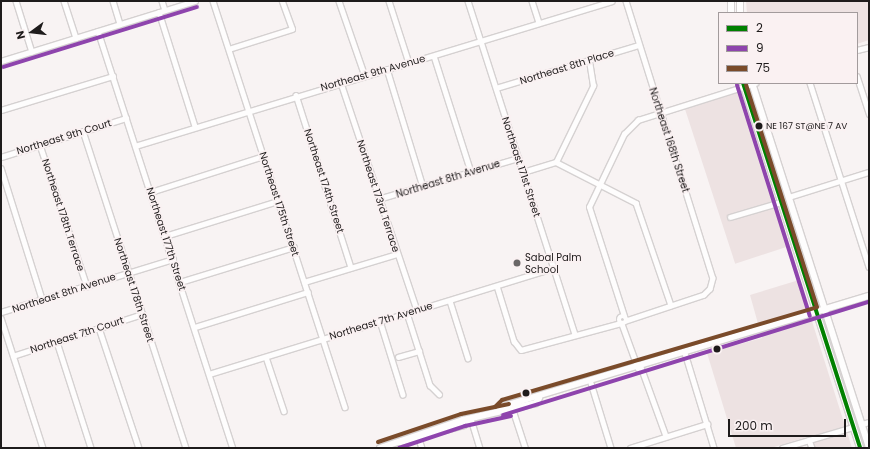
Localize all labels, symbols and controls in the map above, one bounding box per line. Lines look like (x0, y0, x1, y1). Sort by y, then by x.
north arrow (12, 12, 52, 52)
legend (718, 12, 858, 84)
text: 2 (756, 19, 763, 36)
text: N (12, 29, 29, 41)
text: 9 (756, 39, 764, 56)
street label: Northeast 8th Place (518, 47, 616, 87)
street label: Northeast 9th Avenue (319, 52, 427, 94)
text: 75 (756, 59, 770, 76)
street label: Northeast 168th Street (646, 86, 692, 194)
street label: Northeast 171st Street (499, 116, 543, 218)
street label: Northeast 9th Court (15, 117, 113, 157)
marker: NE 167 ST@NE 7 AV (754, 121, 764, 131)
place label: NE 167 ST@NE 7 AV (766, 121, 847, 131)
street label: Northeast 174th Street (302, 127, 346, 235)
street label: Northeast 173rd Terrace (354, 138, 402, 254)
street label: Northeast 175th Street (257, 150, 301, 258)
street label: Northeast 178th Terrace (39, 157, 87, 273)
street label: Northeast 8th Avenue (394, 157, 502, 201)
street label: Northeast 177th Street (144, 186, 188, 292)
street label: Northeast 178th Street (112, 236, 156, 344)
place label: Sabal Palm School (525, 251, 582, 274)
marker: Sabal Palm School (512, 258, 522, 268)
street label: Northeast 8th Avenue (11, 271, 117, 315)
street label: Northeast 7th Avenue (328, 300, 434, 342)
street label: Northeast 7th Court (29, 314, 125, 356)
unlabelled marker (712, 344, 722, 354)
unlabelled marker (521, 388, 531, 398)
scale bar (730, 411, 848, 437)
text: 200 m (735, 417, 773, 434)

